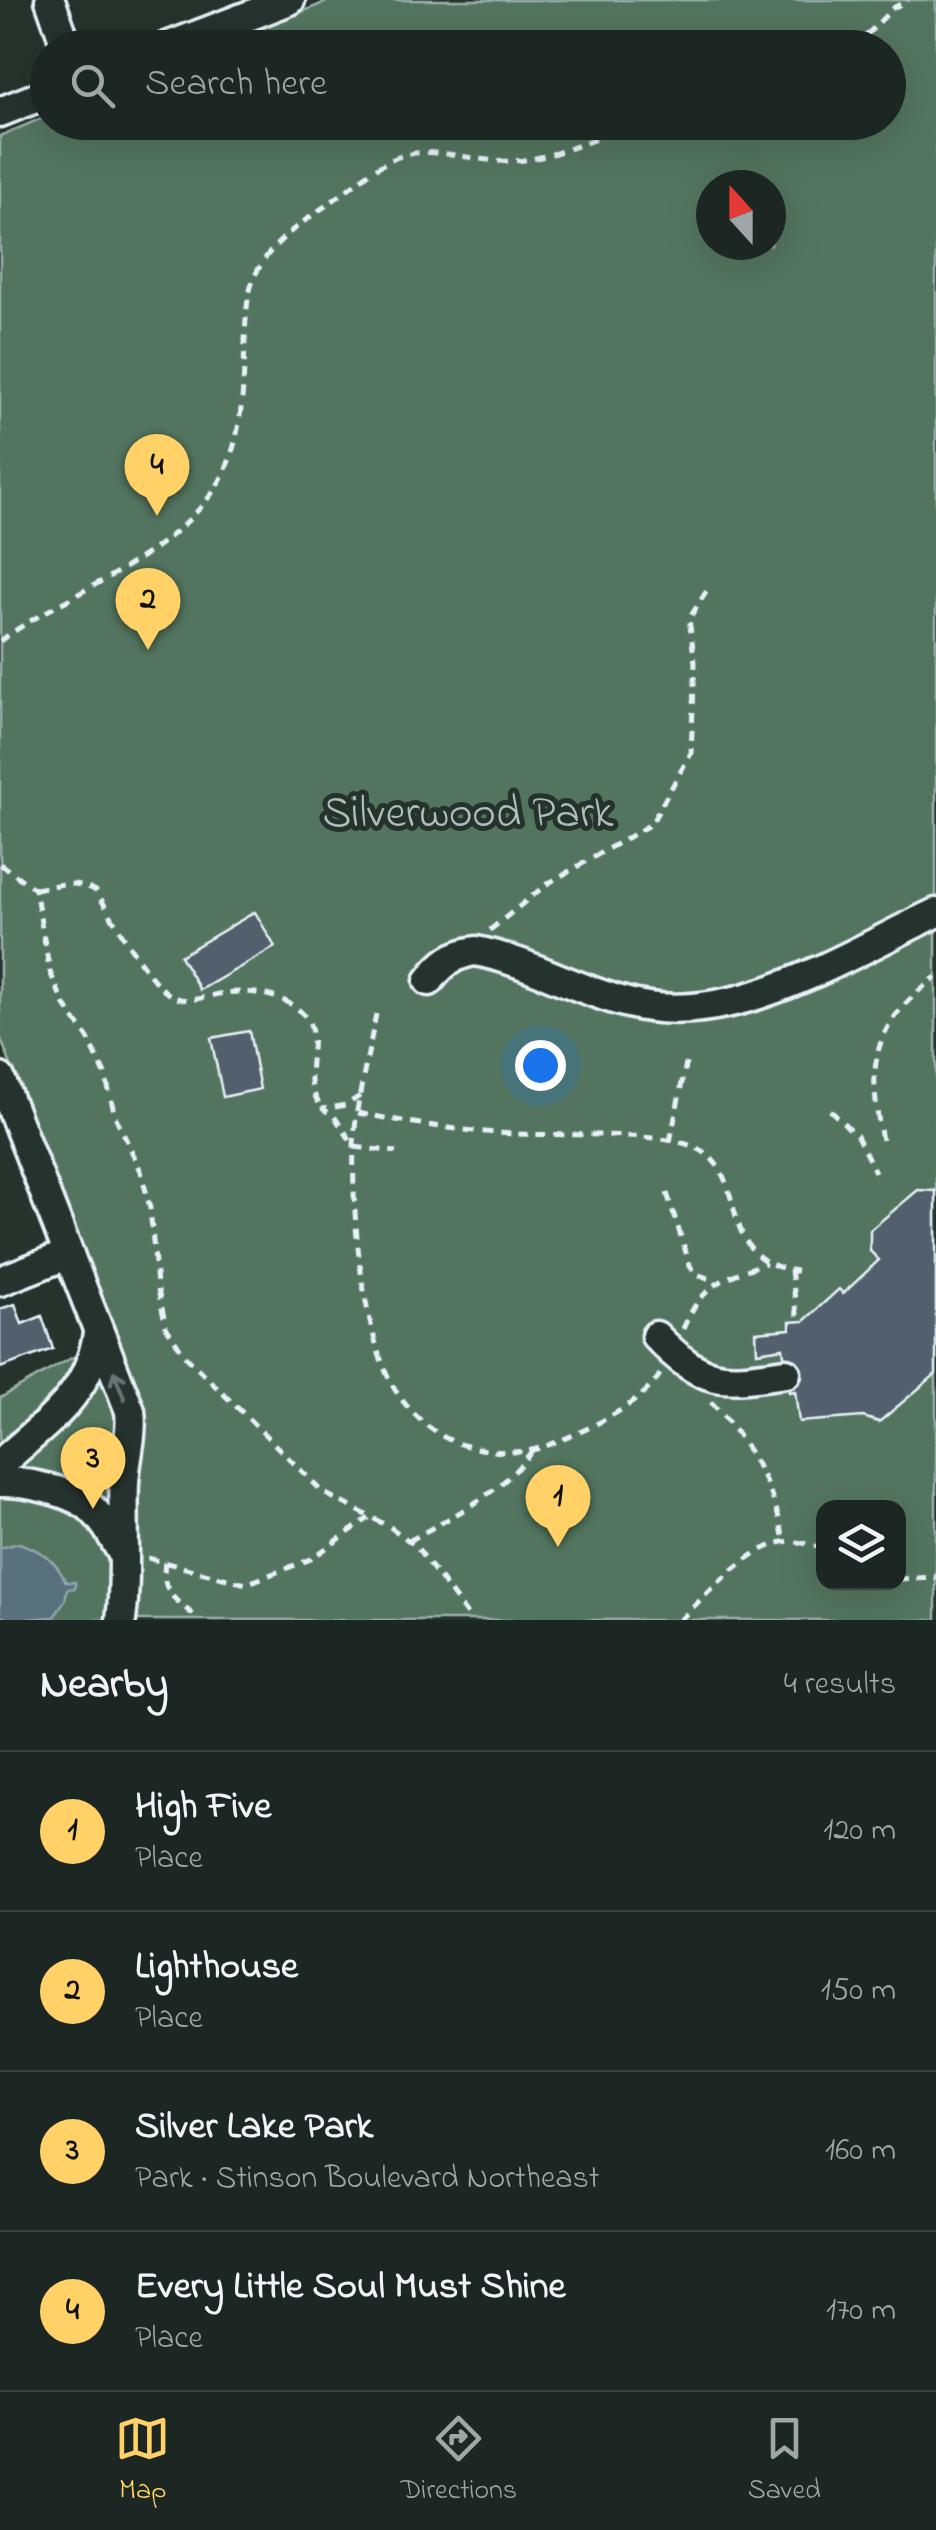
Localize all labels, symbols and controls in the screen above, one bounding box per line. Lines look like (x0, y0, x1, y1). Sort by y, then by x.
search box (30, 30, 906, 140)
text: Search here (145, 57, 327, 113)
icon: search (65, 58, 120, 113)
north arrow (696, 170, 786, 260)
pin: 4 (124, 434, 190, 516)
pin: 2 (116, 568, 180, 650)
park label: Silverwood Park (322, 782, 614, 848)
your location (515, 1040, 566, 1091)
one-way arrow (109, 1371, 127, 1401)
pin: 3 (61, 1426, 126, 1509)
pin: 1 (526, 1464, 590, 1547)
map controls (816, 1500, 906, 1590)
button: layers (816, 1500, 906, 1590)
text: Nearby (40, 1655, 168, 1716)
text: 4 results (784, 1662, 896, 1709)
text: High Five (135, 1780, 271, 1836)
text: 1 (67, 1808, 78, 1855)
text: 120 m (823, 1808, 896, 1855)
text: Place (135, 1836, 203, 1883)
text: Lighthouse (135, 1940, 298, 1996)
text: 2 (65, 1968, 80, 2015)
text: 150 m (821, 1968, 896, 2015)
text: Place (135, 1996, 203, 2043)
text: Silver Lake Park (135, 2100, 373, 2156)
text: 3 (66, 2128, 79, 2175)
text: 160 m (825, 2128, 896, 2175)
text: Park · Stinson Boulevard Northeast (135, 2156, 600, 2203)
text: Every Little Soul Must Shine (135, 2260, 566, 2316)
text: 4 (66, 2288, 79, 2335)
text: 170 m (826, 2288, 896, 2335)
text: Place (135, 2316, 203, 2363)
tab: Map (115, 2411, 170, 2512)
tab: Directions (401, 2411, 517, 2512)
tab: Saved (748, 2411, 821, 2512)

